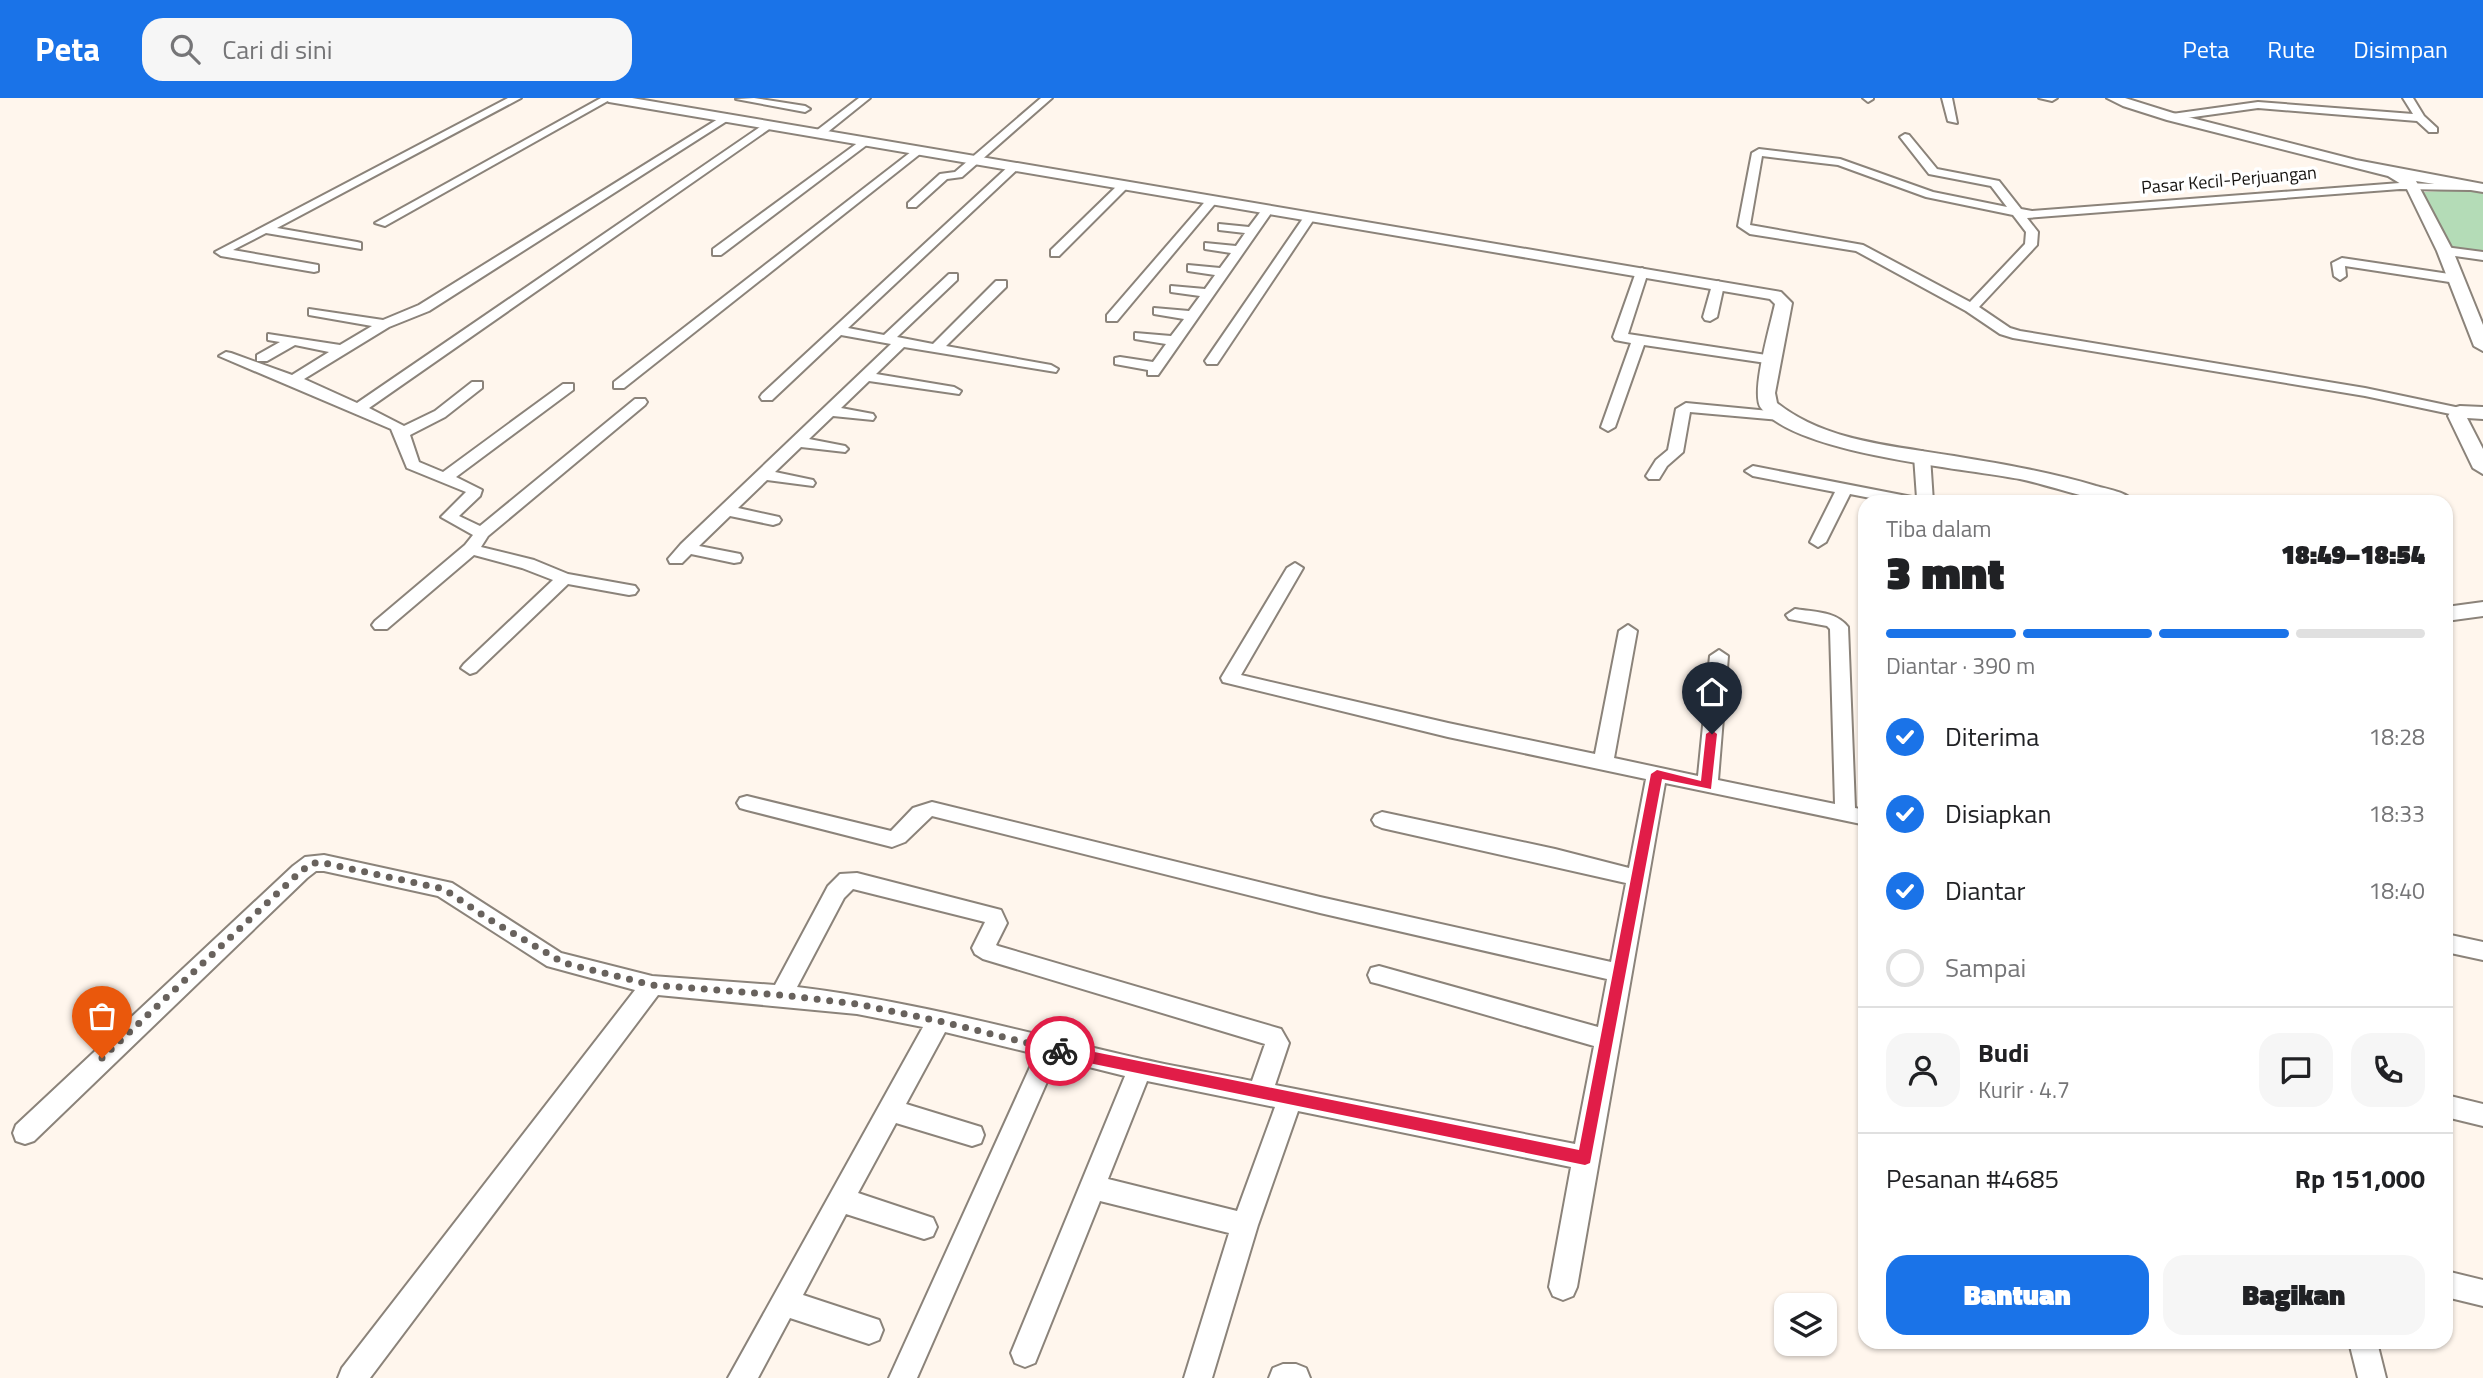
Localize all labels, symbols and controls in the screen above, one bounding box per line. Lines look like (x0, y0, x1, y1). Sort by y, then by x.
search box (142, 18, 632, 81)
text: Peta (35, 24, 100, 74)
icon: search (166, 30, 204, 68)
text: Cari di sini (222, 30, 332, 69)
text: Peta (2183, 31, 2229, 67)
text: Rute (2267, 31, 2315, 67)
text: Disimpan (2353, 31, 2448, 67)
street label: Pasar Kecil-Perjuangan (2140, 158, 2318, 201)
text: Tiba dalam (1886, 511, 1992, 546)
text: 18:49–18:54 (2281, 535, 2425, 574)
text: 3 mnt (1886, 537, 2004, 607)
text: Diantar · 390 m (1886, 648, 2035, 683)
pin (1682, 662, 1742, 734)
icon: home (1693, 673, 1731, 711)
text: Diterima (1945, 717, 2039, 756)
icon: check (1886, 718, 1924, 756)
text: 18:28 (2368, 719, 2425, 754)
text: Disiapkan (1945, 794, 2051, 833)
icon: check (1886, 795, 1924, 833)
text: 18:33 (2368, 796, 2425, 831)
text: Diantar (1945, 871, 2026, 910)
icon: check (1886, 872, 1924, 910)
text: 18:40 (2368, 873, 2425, 908)
text: Sampai (1945, 948, 2026, 987)
pin (72, 986, 132, 1058)
icon: bag (83, 997, 121, 1035)
courier (1025, 1016, 1095, 1086)
icon: bike (1041, 1032, 1079, 1070)
button: person (1886, 1033, 1960, 1107)
text: Budi (1978, 1033, 2029, 1072)
button: chat (2259, 1033, 2333, 1107)
button: phone (2351, 1033, 2425, 1107)
text: Kurir · 4.7 (1978, 1072, 2070, 1107)
text: Pesanan #4685 (1886, 1159, 2059, 1198)
text: Rp 151,000 (2295, 1159, 2425, 1198)
button: Bantuan (1886, 1255, 2149, 1335)
button: Bagikan (2163, 1255, 2425, 1335)
map controls (1774, 1293, 1837, 1356)
button: layers (1774, 1293, 1837, 1356)

